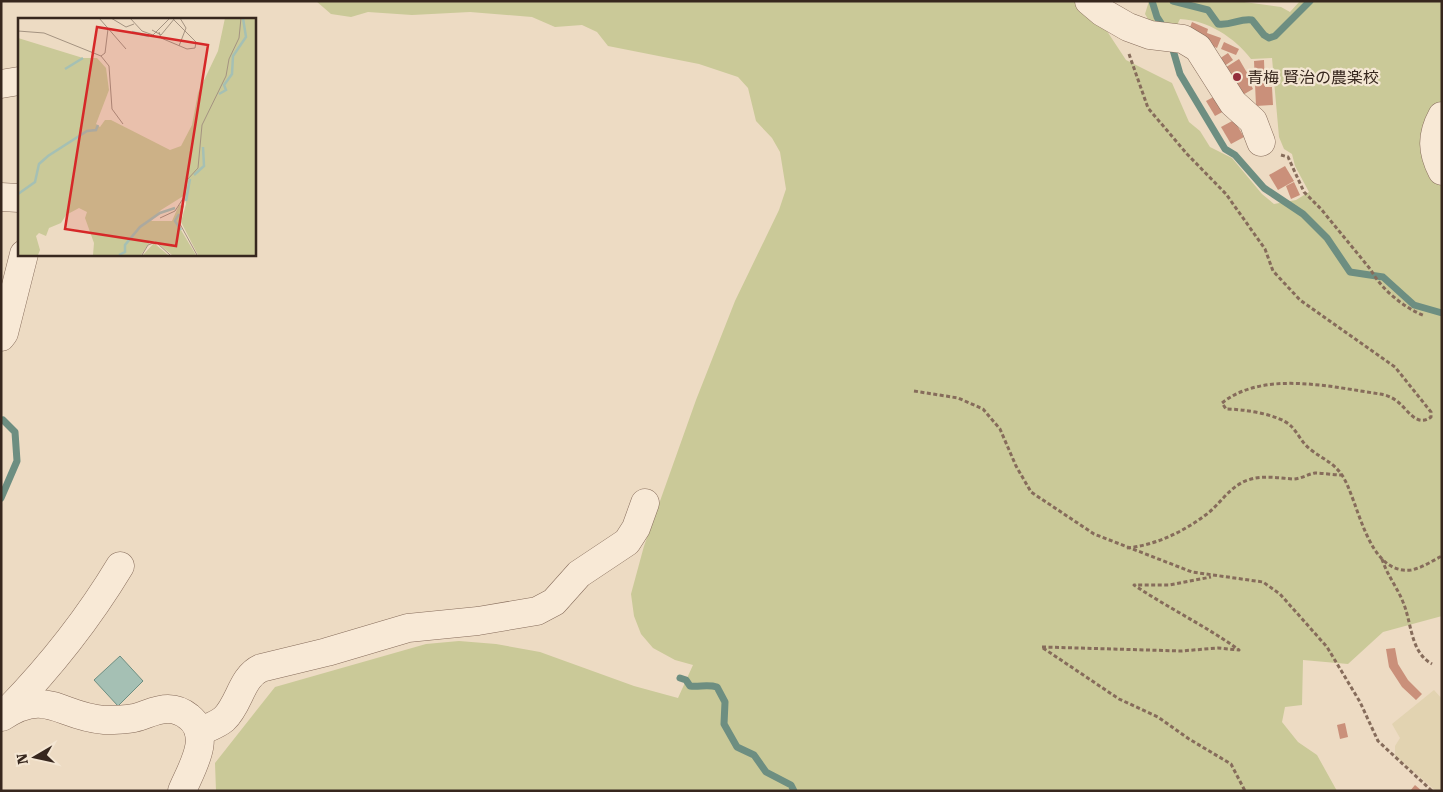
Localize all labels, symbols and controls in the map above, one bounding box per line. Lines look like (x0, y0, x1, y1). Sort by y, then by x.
inset map (18, 18, 255, 255)
place label: 青梅 賢治の農楽校 (1247, 68, 1379, 87)
marker: 青梅 賢治の農楽校 (1231, 71, 1243, 83)
north arrow (10, 732, 60, 782)
text: N (13, 752, 31, 766)

